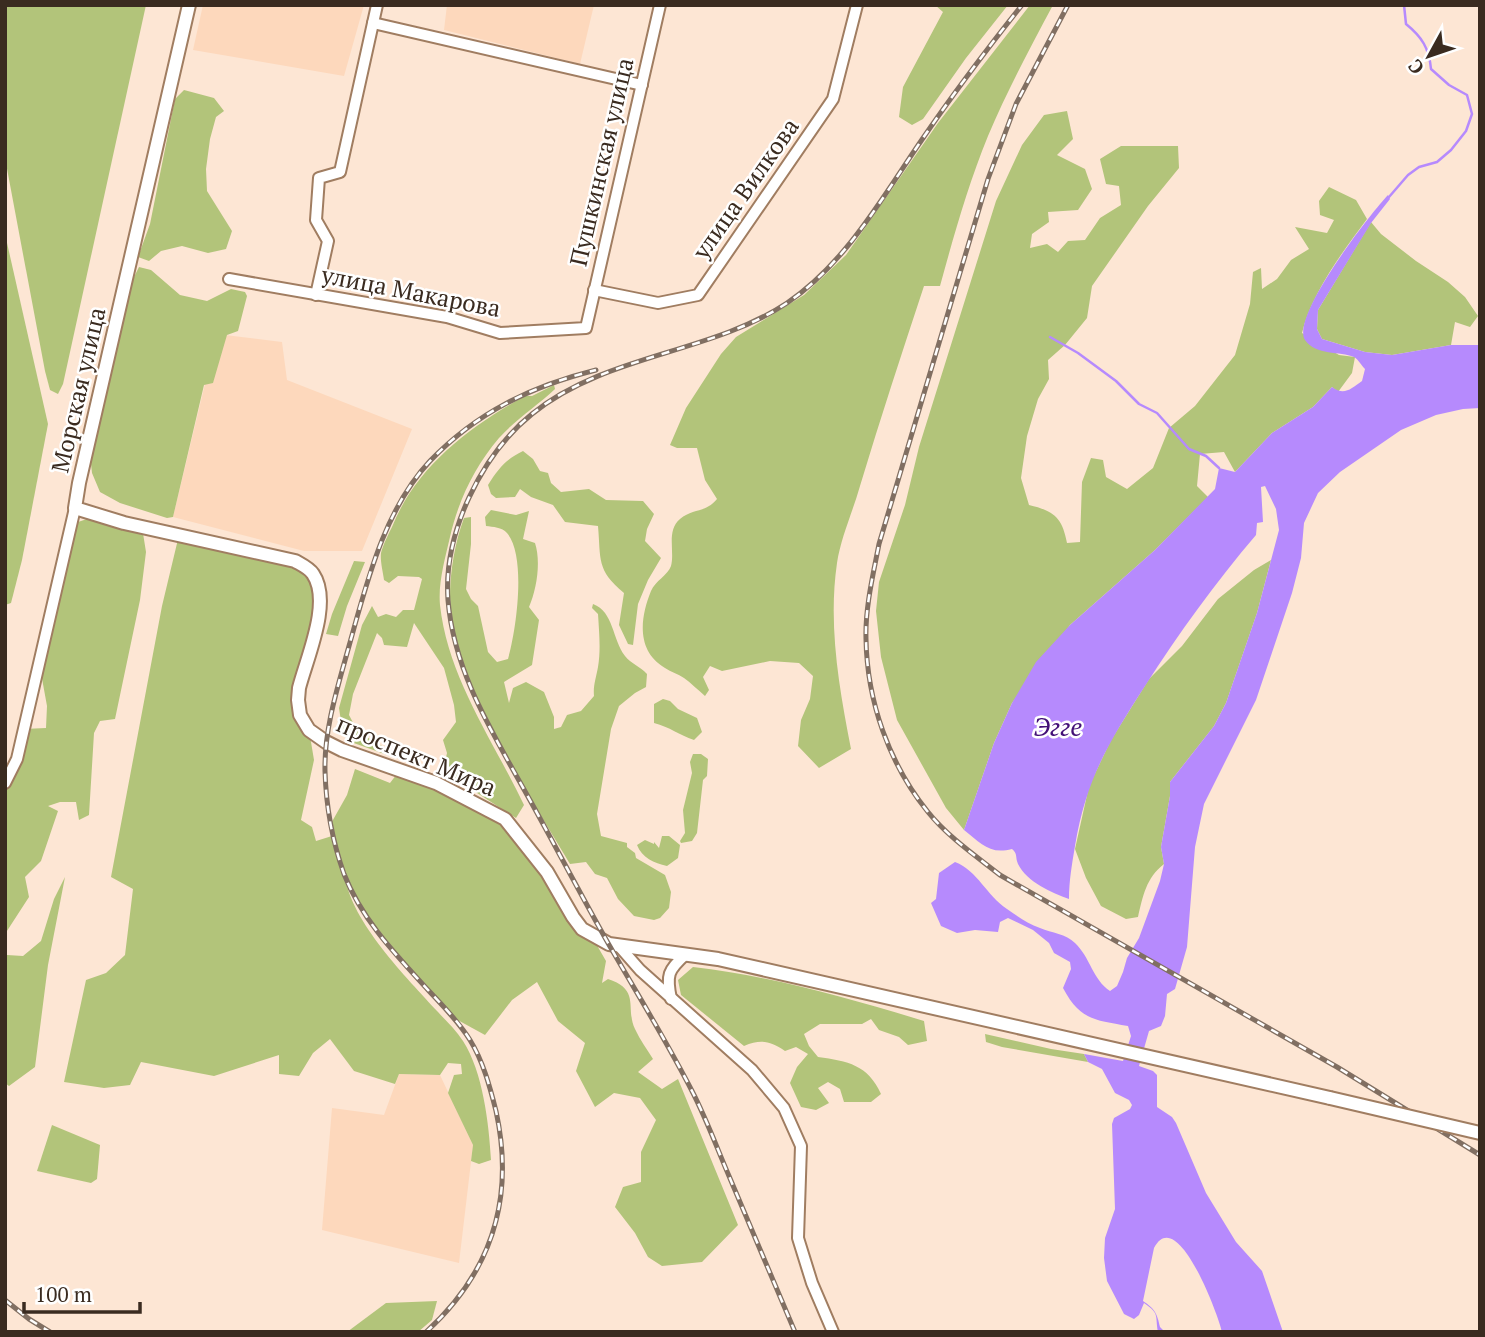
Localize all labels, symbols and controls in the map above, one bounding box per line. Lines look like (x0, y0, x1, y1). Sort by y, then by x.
north arrow (1394, 21, 1464, 91)
text: С (1402, 54, 1429, 80)
street label: Пушкинская улица (562, 55, 641, 269)
street label: улица Вилкова (684, 112, 806, 266)
street label: улица Макарова (318, 258, 503, 324)
street label: Морская улица (43, 304, 113, 476)
street label: проспект Мира (332, 707, 501, 803)
water label: Эгге (1034, 709, 1082, 743)
scale bar (24, 1270, 140, 1314)
text: 100 m (35, 1280, 92, 1308)

